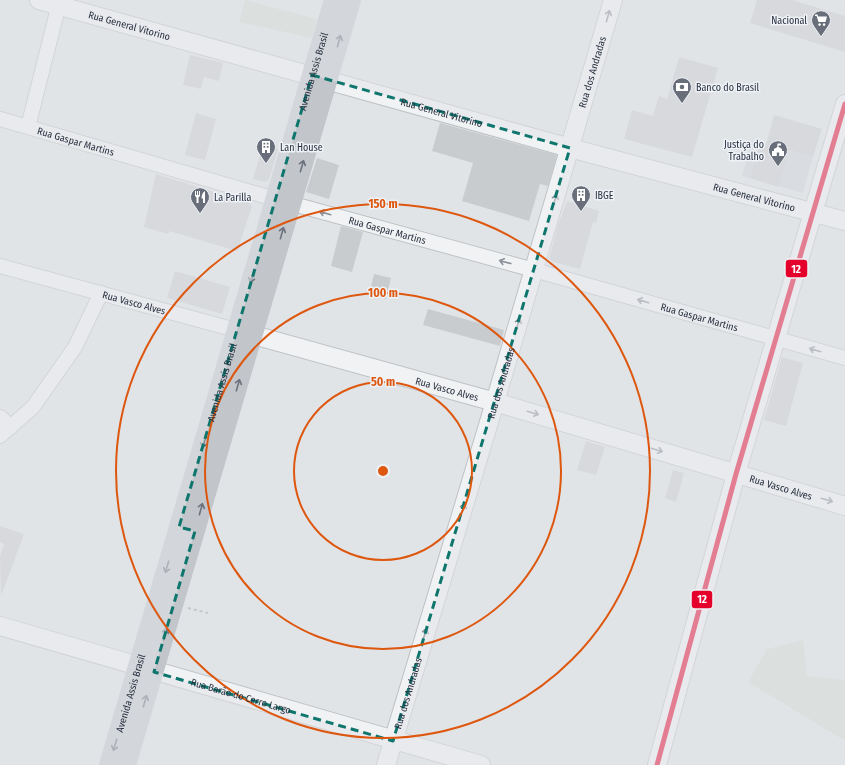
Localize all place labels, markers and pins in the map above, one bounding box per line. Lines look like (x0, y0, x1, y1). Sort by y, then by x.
supermarket icon: Nacional (810, 9, 832, 37)
place label: Nacional (771, 15, 807, 27)
bank icon: Banco do Brasil (671, 76, 693, 104)
place label: Banco do Brasil (696, 82, 760, 94)
building icon: Lan House (255, 136, 277, 164)
place label: Justiça do Trabalho (724, 139, 764, 163)
public building icon: Justiça do Trabalho (767, 139, 789, 167)
place label: Lan House (280, 142, 323, 154)
building icon: IBGE (570, 184, 592, 212)
restaurant icon: La Parilla (189, 186, 211, 214)
place label: IBGE (595, 190, 614, 202)
place label: La Parilla (214, 192, 251, 204)
centre of rings (376, 464, 390, 478)

